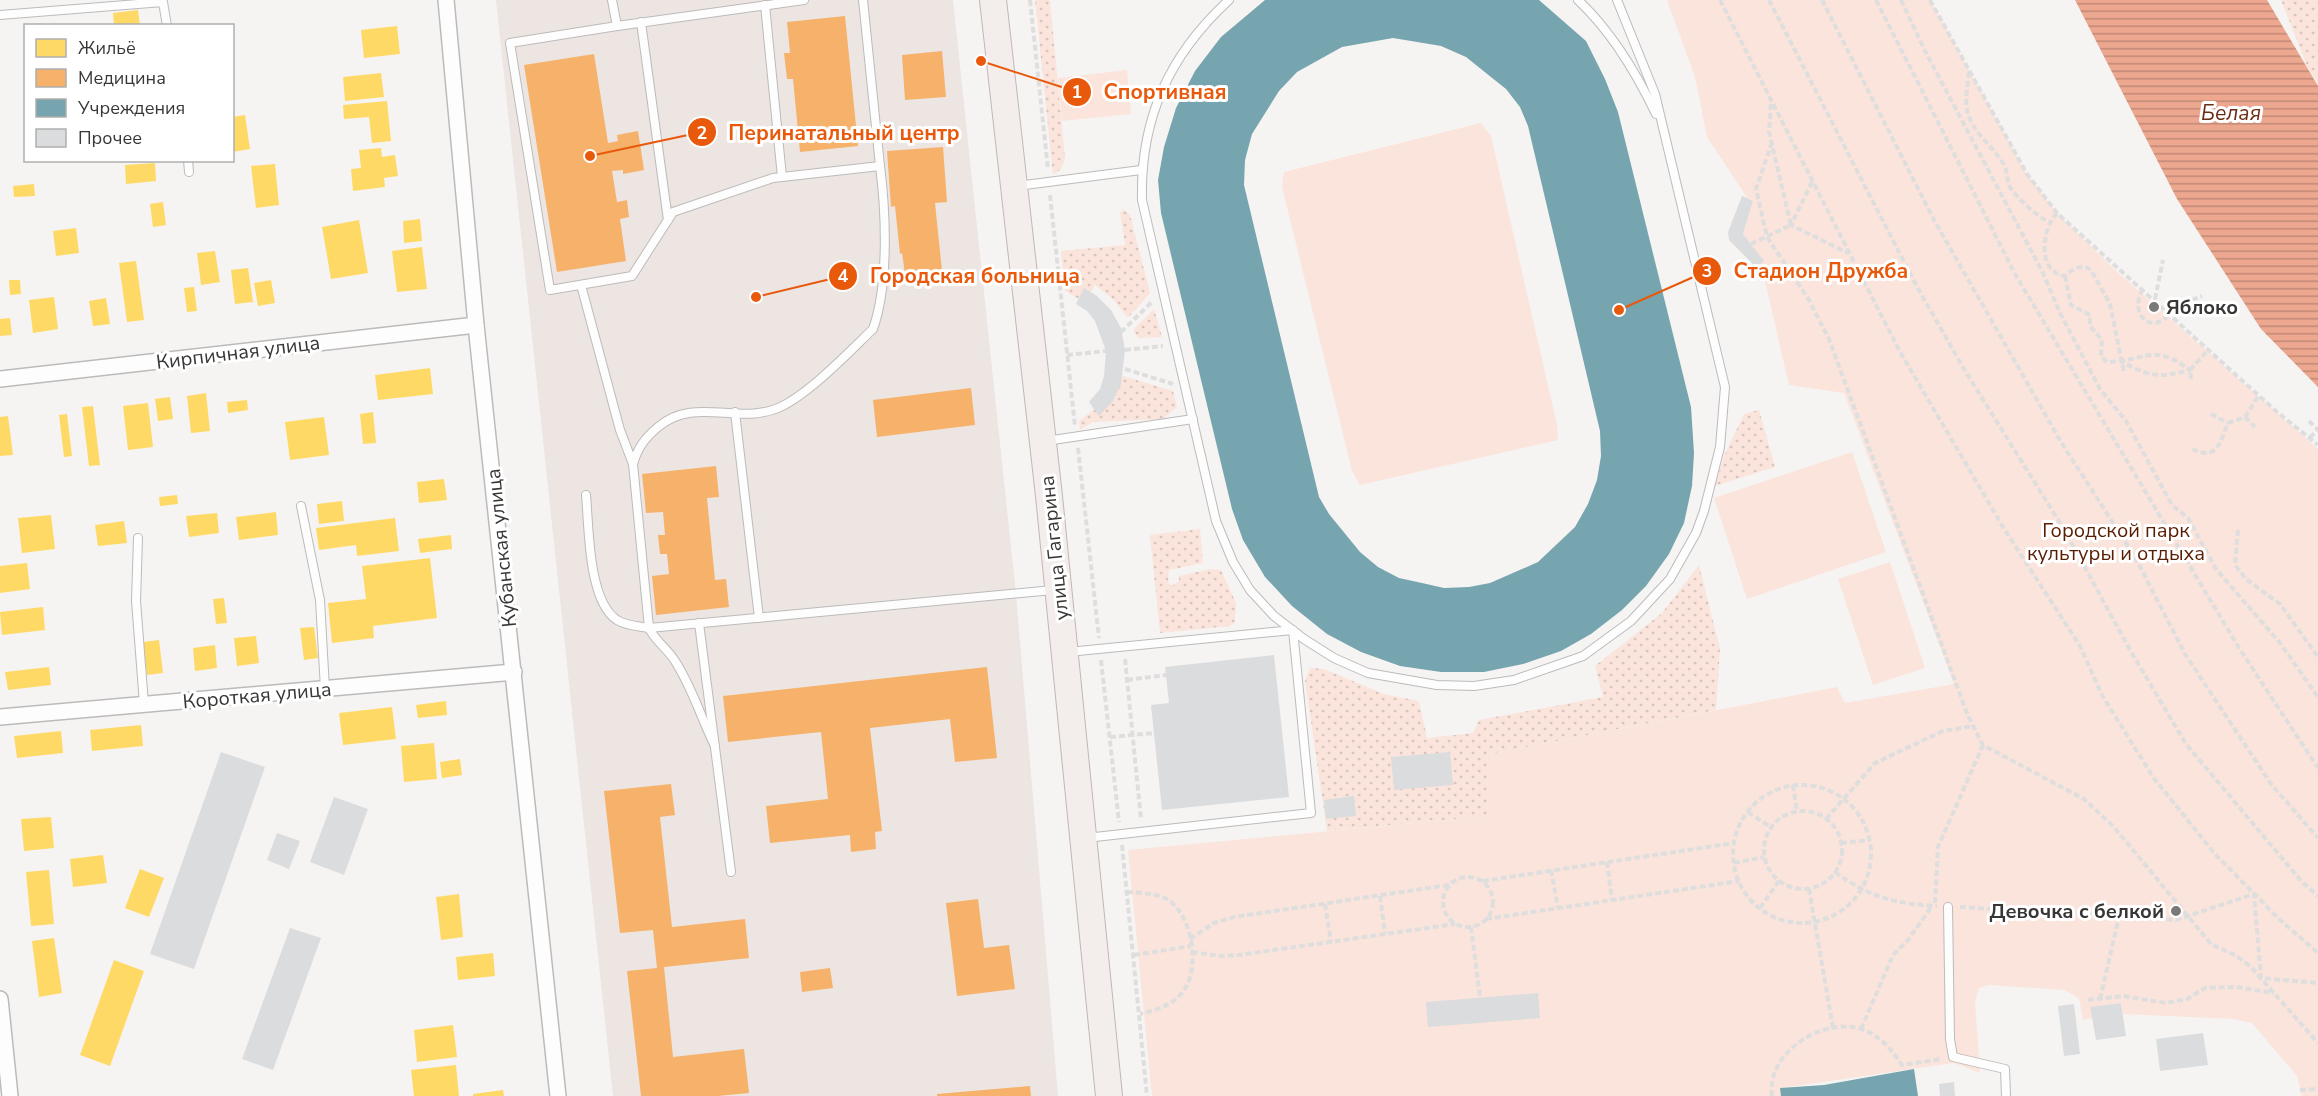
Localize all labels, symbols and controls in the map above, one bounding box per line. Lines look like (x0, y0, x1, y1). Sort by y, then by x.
legend (24, 24, 234, 162)
text: Жильё (78, 36, 136, 60)
text: Медицина (78, 66, 166, 90)
callout: Спортивная (1062, 72, 1239, 111)
text: Спортивная (1103, 78, 1227, 106)
text: 1 (1072, 80, 1082, 104)
text: Учреждения (77, 96, 185, 120)
water label: Белая (2201, 99, 2261, 127)
callout: Перинатальный центр (687, 113, 972, 152)
text: Перинатальный центр (728, 119, 960, 147)
text: 2 (697, 121, 707, 145)
text: Прочее (78, 126, 142, 150)
callout: Стадион Дружба (1692, 251, 1920, 290)
callout: Городская больница (828, 256, 1092, 295)
text: Стадион Дружба (1734, 257, 1908, 285)
text: 3 (1702, 259, 1712, 283)
text: Городская больница (870, 262, 1080, 290)
text: 4 (838, 264, 849, 288)
place label: Яблоко (2166, 294, 2238, 321)
marker: Яблоко (2147, 300, 2161, 314)
street label: Кирпичная улица (155, 329, 322, 376)
street label: Кубанская улица (480, 467, 523, 628)
street label: улица Гагарина (1033, 474, 1076, 622)
park label: Городской парк культуры и отдыха (2027, 517, 2205, 567)
street label: Короткая улица (182, 676, 332, 715)
place label: Девочка с белкой (1989, 898, 2164, 925)
marker: Девочка с белкой (2169, 904, 2183, 918)

